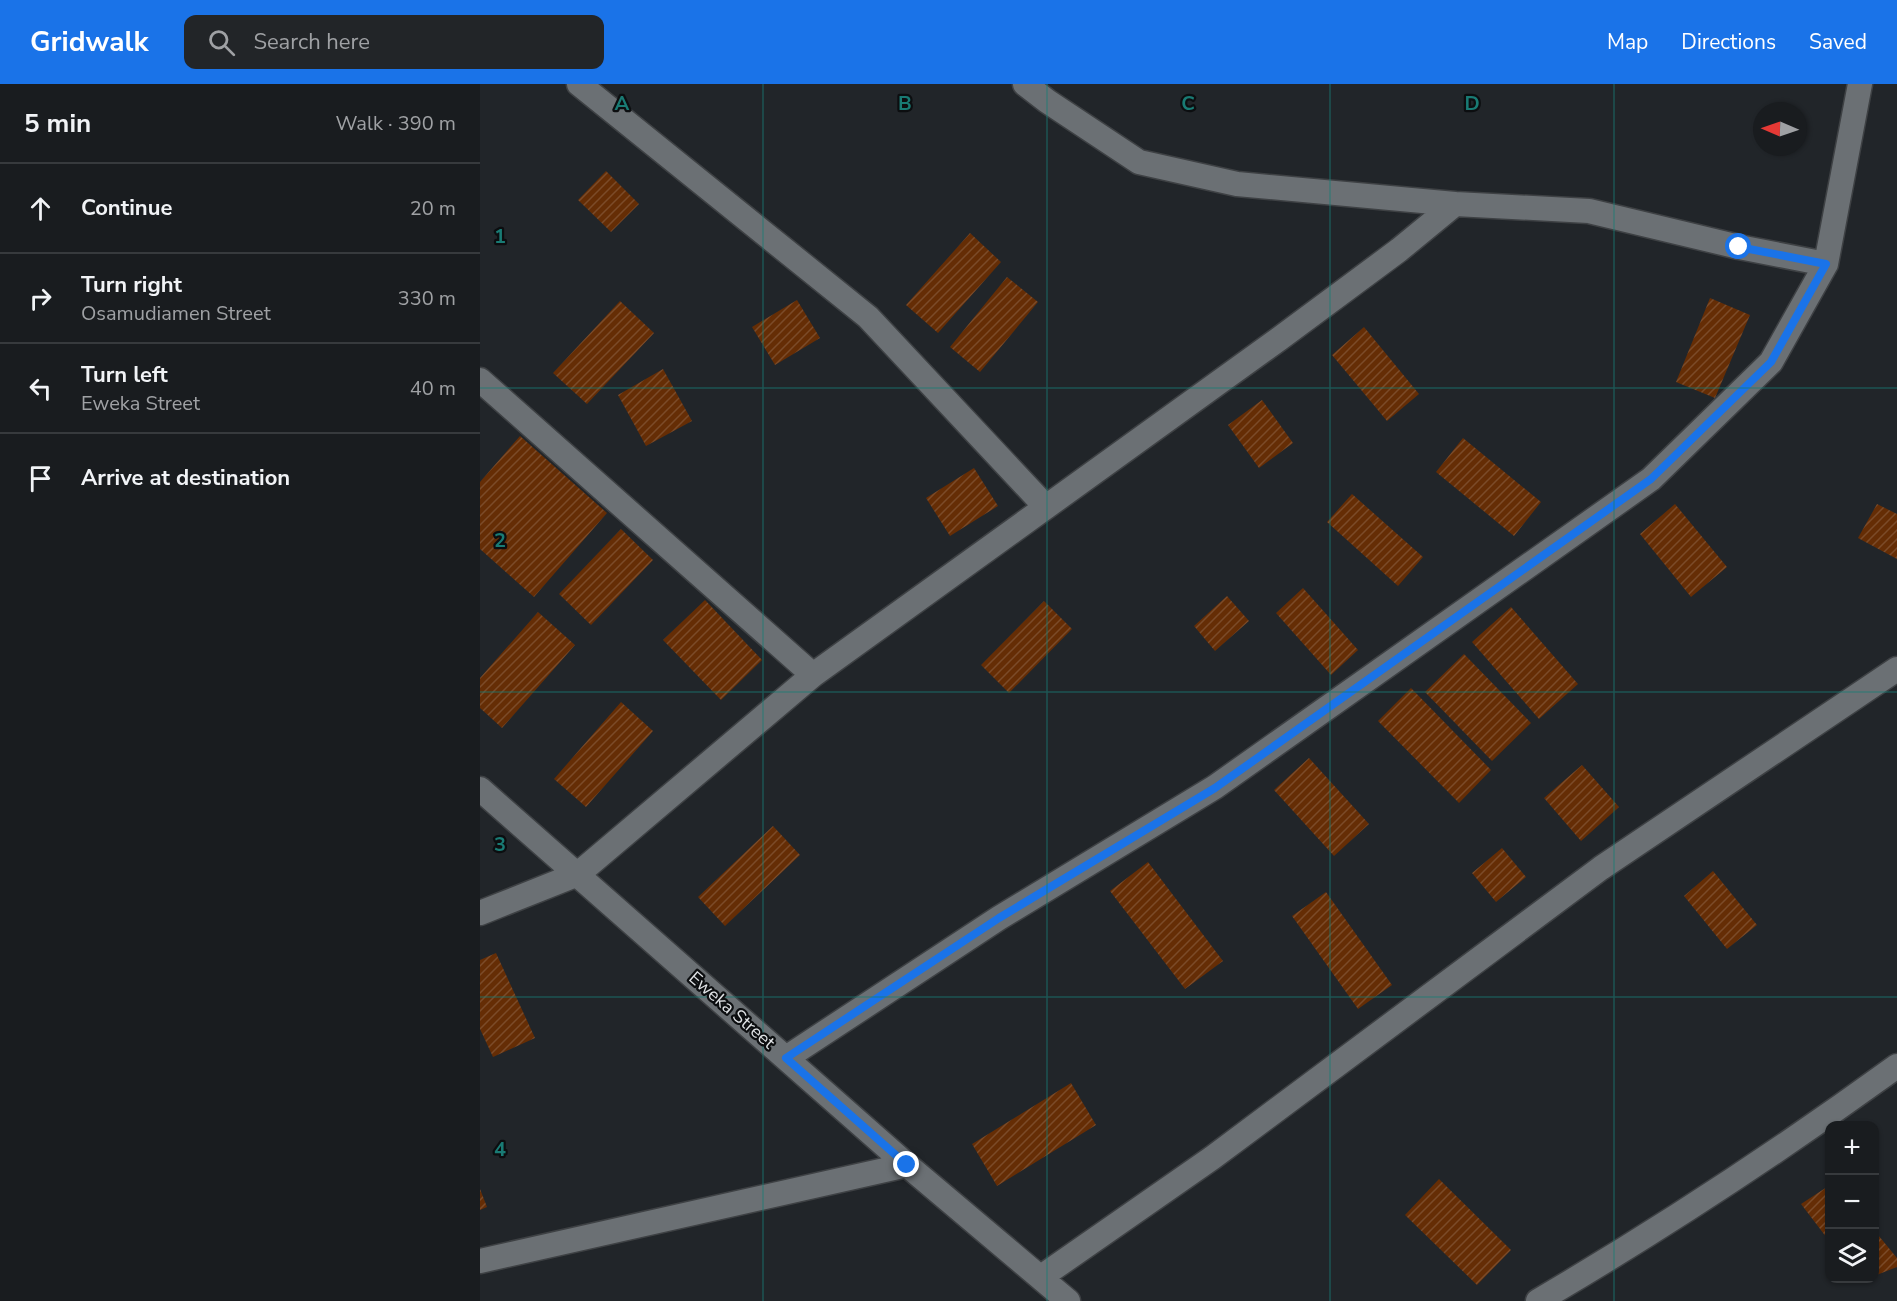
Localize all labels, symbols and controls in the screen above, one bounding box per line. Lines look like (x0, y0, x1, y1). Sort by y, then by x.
search box (184, 15, 604, 69)
text: Gridwalk (30, 23, 148, 61)
icon: search (205, 26, 238, 59)
text: Search here (253, 27, 370, 57)
text: Map (1607, 28, 1648, 56)
text: Directions (1681, 28, 1776, 56)
text: Saved (1809, 28, 1867, 56)
text: A (615, 90, 630, 117)
text: B (898, 90, 912, 117)
text: C (1181, 90, 1195, 117)
text: D (1464, 90, 1480, 117)
north arrow (1753, 102, 1807, 156)
text: 5 min (24, 106, 91, 141)
text: Walk · 390 m (336, 110, 456, 137)
icon: ahead (24, 192, 57, 225)
text: Continue (81, 193, 172, 223)
text: 20 m (410, 195, 456, 222)
text: 1 (494, 223, 506, 250)
route start (1725, 233, 1751, 259)
text: Turn right (81, 270, 182, 300)
icon: right (24, 282, 57, 315)
text: 330 m (398, 285, 456, 312)
text: Osamudiamen Street (81, 300, 271, 327)
text: Turn left (81, 360, 168, 390)
icon: left (24, 372, 57, 405)
text: 40 m (410, 375, 456, 402)
text: Eweka Street (81, 390, 200, 417)
icon: arrive (24, 462, 57, 495)
text: Arrive at destination (81, 463, 290, 493)
text: 2 (494, 527, 506, 554)
text: 3 (494, 831, 506, 858)
street label: Eweka Street (684, 966, 781, 1055)
map controls (1825, 1121, 1879, 1283)
button: + (1825, 1121, 1879, 1175)
text: 4 (494, 1136, 506, 1163)
route end (893, 1151, 919, 1177)
button: − (1825, 1175, 1879, 1229)
button: layers (1825, 1229, 1879, 1283)

